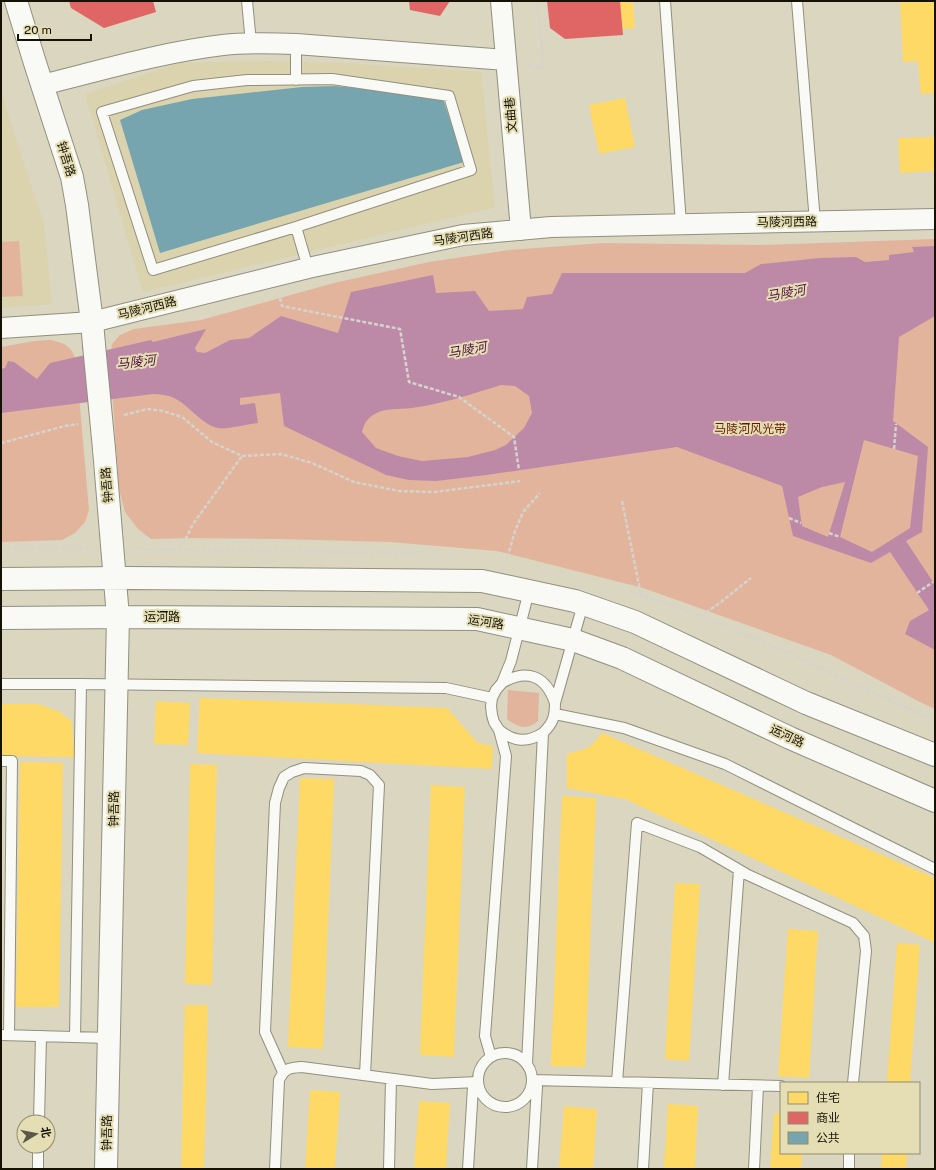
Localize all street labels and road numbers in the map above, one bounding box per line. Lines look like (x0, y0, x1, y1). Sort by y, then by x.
street label: 文曲巷 (502, 96, 520, 134)
street label: 钟吾路 (54, 140, 78, 178)
street label: 马陵河西路 (757, 214, 817, 230)
street label: 马陵河西路 (432, 226, 494, 248)
street label: 马陵河西路 (116, 294, 178, 322)
street label: 钟吾路 (98, 466, 116, 504)
street label: 运河路 (144, 610, 180, 624)
street label: 运河路 (467, 612, 505, 632)
street label: 运河路 (768, 722, 806, 750)
street label: 钟吾路 (107, 791, 121, 827)
street label: 钟吾路 (100, 1115, 114, 1151)

